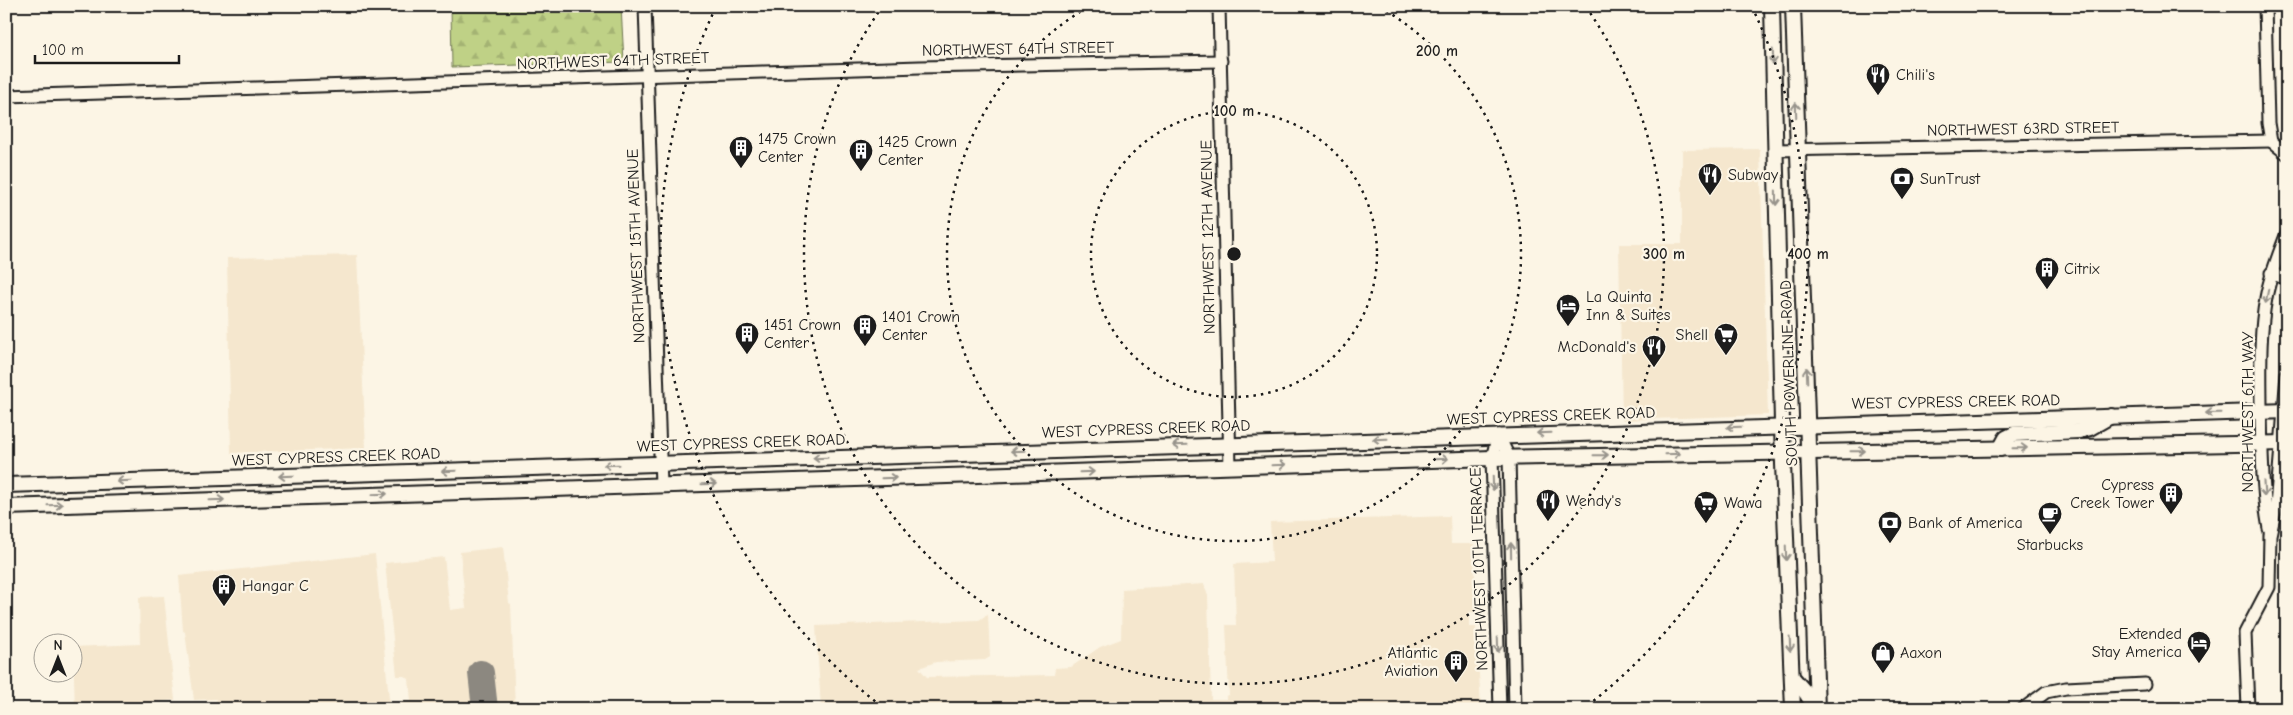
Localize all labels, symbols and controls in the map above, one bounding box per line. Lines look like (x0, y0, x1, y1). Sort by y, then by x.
scale bar (35, 32, 179, 64)
street label: NORTHWEST 64TH STREET (922, 38, 1115, 60)
text: 100 m (42, 41, 84, 59)
text: 200 m (1416, 42, 1458, 60)
one-way arrow (1768, 48, 1778, 65)
street label: NORTHWEST 64TH STREET (517, 49, 710, 73)
restaurant icon: Chili's (1865, 62, 1891, 96)
place label: Chili's (1896, 66, 1935, 84)
text: 100 m (1214, 102, 1254, 120)
one-way arrow (1791, 102, 1801, 118)
street label: NORTHWEST 63RD STREET (1927, 118, 2120, 140)
place label: 1475 Crown Center (758, 130, 836, 166)
place label: 1425 Crown Center (878, 133, 957, 169)
building icon: 1475 Crown Center (728, 135, 754, 169)
building icon: 1425 Crown Center (848, 138, 874, 172)
street label: NORTHWEST 12TH AVENUE (1197, 139, 1219, 334)
street label: NORTHWEST 15TH AVENUE (624, 148, 648, 344)
restaurant icon: Subway (1697, 162, 1723, 196)
place label: Subway (1728, 166, 1779, 184)
bank icon: SunTrust (1889, 166, 1915, 200)
place label: SunTrust (1920, 170, 1980, 188)
one-way arrow (1772, 190, 1781, 206)
centre of rings (1225, 245, 1243, 263)
text: 300 m (1643, 245, 1685, 263)
text: 400 m (1787, 245, 1829, 263)
building icon: Citrix (2034, 256, 2060, 290)
place label: Citrix (2064, 260, 2100, 278)
street label: SOUTH POWERLINE ROAD (1777, 280, 1801, 466)
one-way arrow (2261, 287, 2271, 303)
place label: La Quinta Inn & Suites (1586, 288, 1671, 324)
hotel icon: La Quinta Inn & Suites (1555, 293, 1581, 327)
place label: 1401 Crown Center (882, 308, 960, 344)
building icon: 1401 Crown Center (852, 313, 878, 347)
place label: 1451 Crown Center (764, 316, 841, 352)
building icon: 1451 Crown Center (734, 321, 760, 355)
supermarket icon: Shell (1713, 322, 1739, 356)
place label: Shell (1676, 326, 1708, 344)
street label: NORTHWEST 6TH WAY (2239, 331, 2257, 493)
restaurant icon: McDonald's (1641, 334, 1667, 368)
place label: McDonald's (1557, 338, 1636, 356)
one-way arrow (1802, 367, 1811, 383)
street label: WEST CYPRESS CREEK ROAD (1852, 391, 2060, 413)
street label: WEST CYPRESS CREEK ROAD (1446, 403, 1656, 429)
one-way arrow (2205, 408, 2221, 418)
street label: WEST CYPRESS CREEK ROAD (1041, 416, 1251, 442)
one-way arrow (1726, 422, 1742, 432)
one-way arrow (1536, 429, 1552, 438)
street label: WEST CYPRESS CREEK ROAD (636, 430, 846, 456)
one-way arrow (1372, 434, 1388, 444)
one-way arrow (1172, 441, 1188, 450)
one-way arrow (2012, 443, 2028, 453)
street label: WEST CYPRESS CREEK ROAD (231, 444, 441, 470)
one-way arrow (1010, 446, 1026, 456)
one-way arrow (1850, 447, 1866, 456)
one-way arrow (1664, 449, 1681, 459)
one-way arrow (1593, 451, 1609, 460)
one-way arrow (813, 453, 829, 463)
one-way arrow (1433, 455, 1449, 464)
one-way arrow (603, 461, 619, 470)
one-way arrow (1270, 461, 1286, 470)
one-way arrow (441, 466, 457, 475)
one-way arrow (1078, 467, 1094, 476)
street label: NORTHWEST 10TH TERRACE (1466, 467, 1492, 671)
one-way arrow (279, 471, 295, 480)
one-way arrow (881, 473, 897, 483)
one-way arrow (1488, 474, 1497, 490)
one-way arrow (116, 476, 132, 486)
place label: Cypress Creek Tower (2070, 476, 2155, 512)
one-way arrow (701, 479, 717, 489)
building icon: Cypress Creek Tower (2158, 481, 2184, 515)
one-way arrow (2259, 481, 2268, 497)
restaurant icon: Wendy's (1535, 488, 1561, 522)
one-way arrow (372, 490, 388, 499)
supermarket icon: Wawa (1693, 490, 1719, 524)
place label: Wendy's (1566, 492, 1621, 510)
place label: Wawa (1724, 494, 1763, 512)
one-way arrow (209, 495, 225, 504)
one-way arrow (46, 500, 63, 510)
cafe icon: Starbucks (2037, 501, 2063, 535)
bank icon: Bank of America (1877, 510, 1903, 544)
place label: Bank of America (1908, 514, 2023, 532)
place label: Starbucks (2017, 536, 2084, 554)
one-way arrow (1506, 543, 1516, 559)
one-way arrow (1782, 545, 1791, 561)
building icon: Hangar C (211, 573, 237, 607)
place label: Hangar C (242, 577, 309, 595)
place label: Extended Stay America (2092, 625, 2182, 661)
hotel icon: Extended Stay America (2186, 630, 2212, 664)
north arrow (32, 632, 82, 682)
one-way arrow (1785, 635, 1795, 651)
text: N (53, 637, 63, 654)
one-way arrow (1493, 637, 1502, 653)
shop icon: Aaxon (1870, 640, 1896, 674)
place label: Atlantic Aviation (1385, 644, 1438, 680)
place label: Aaxon (1900, 644, 1942, 662)
building icon: Atlantic Aviation (1443, 649, 1469, 683)

